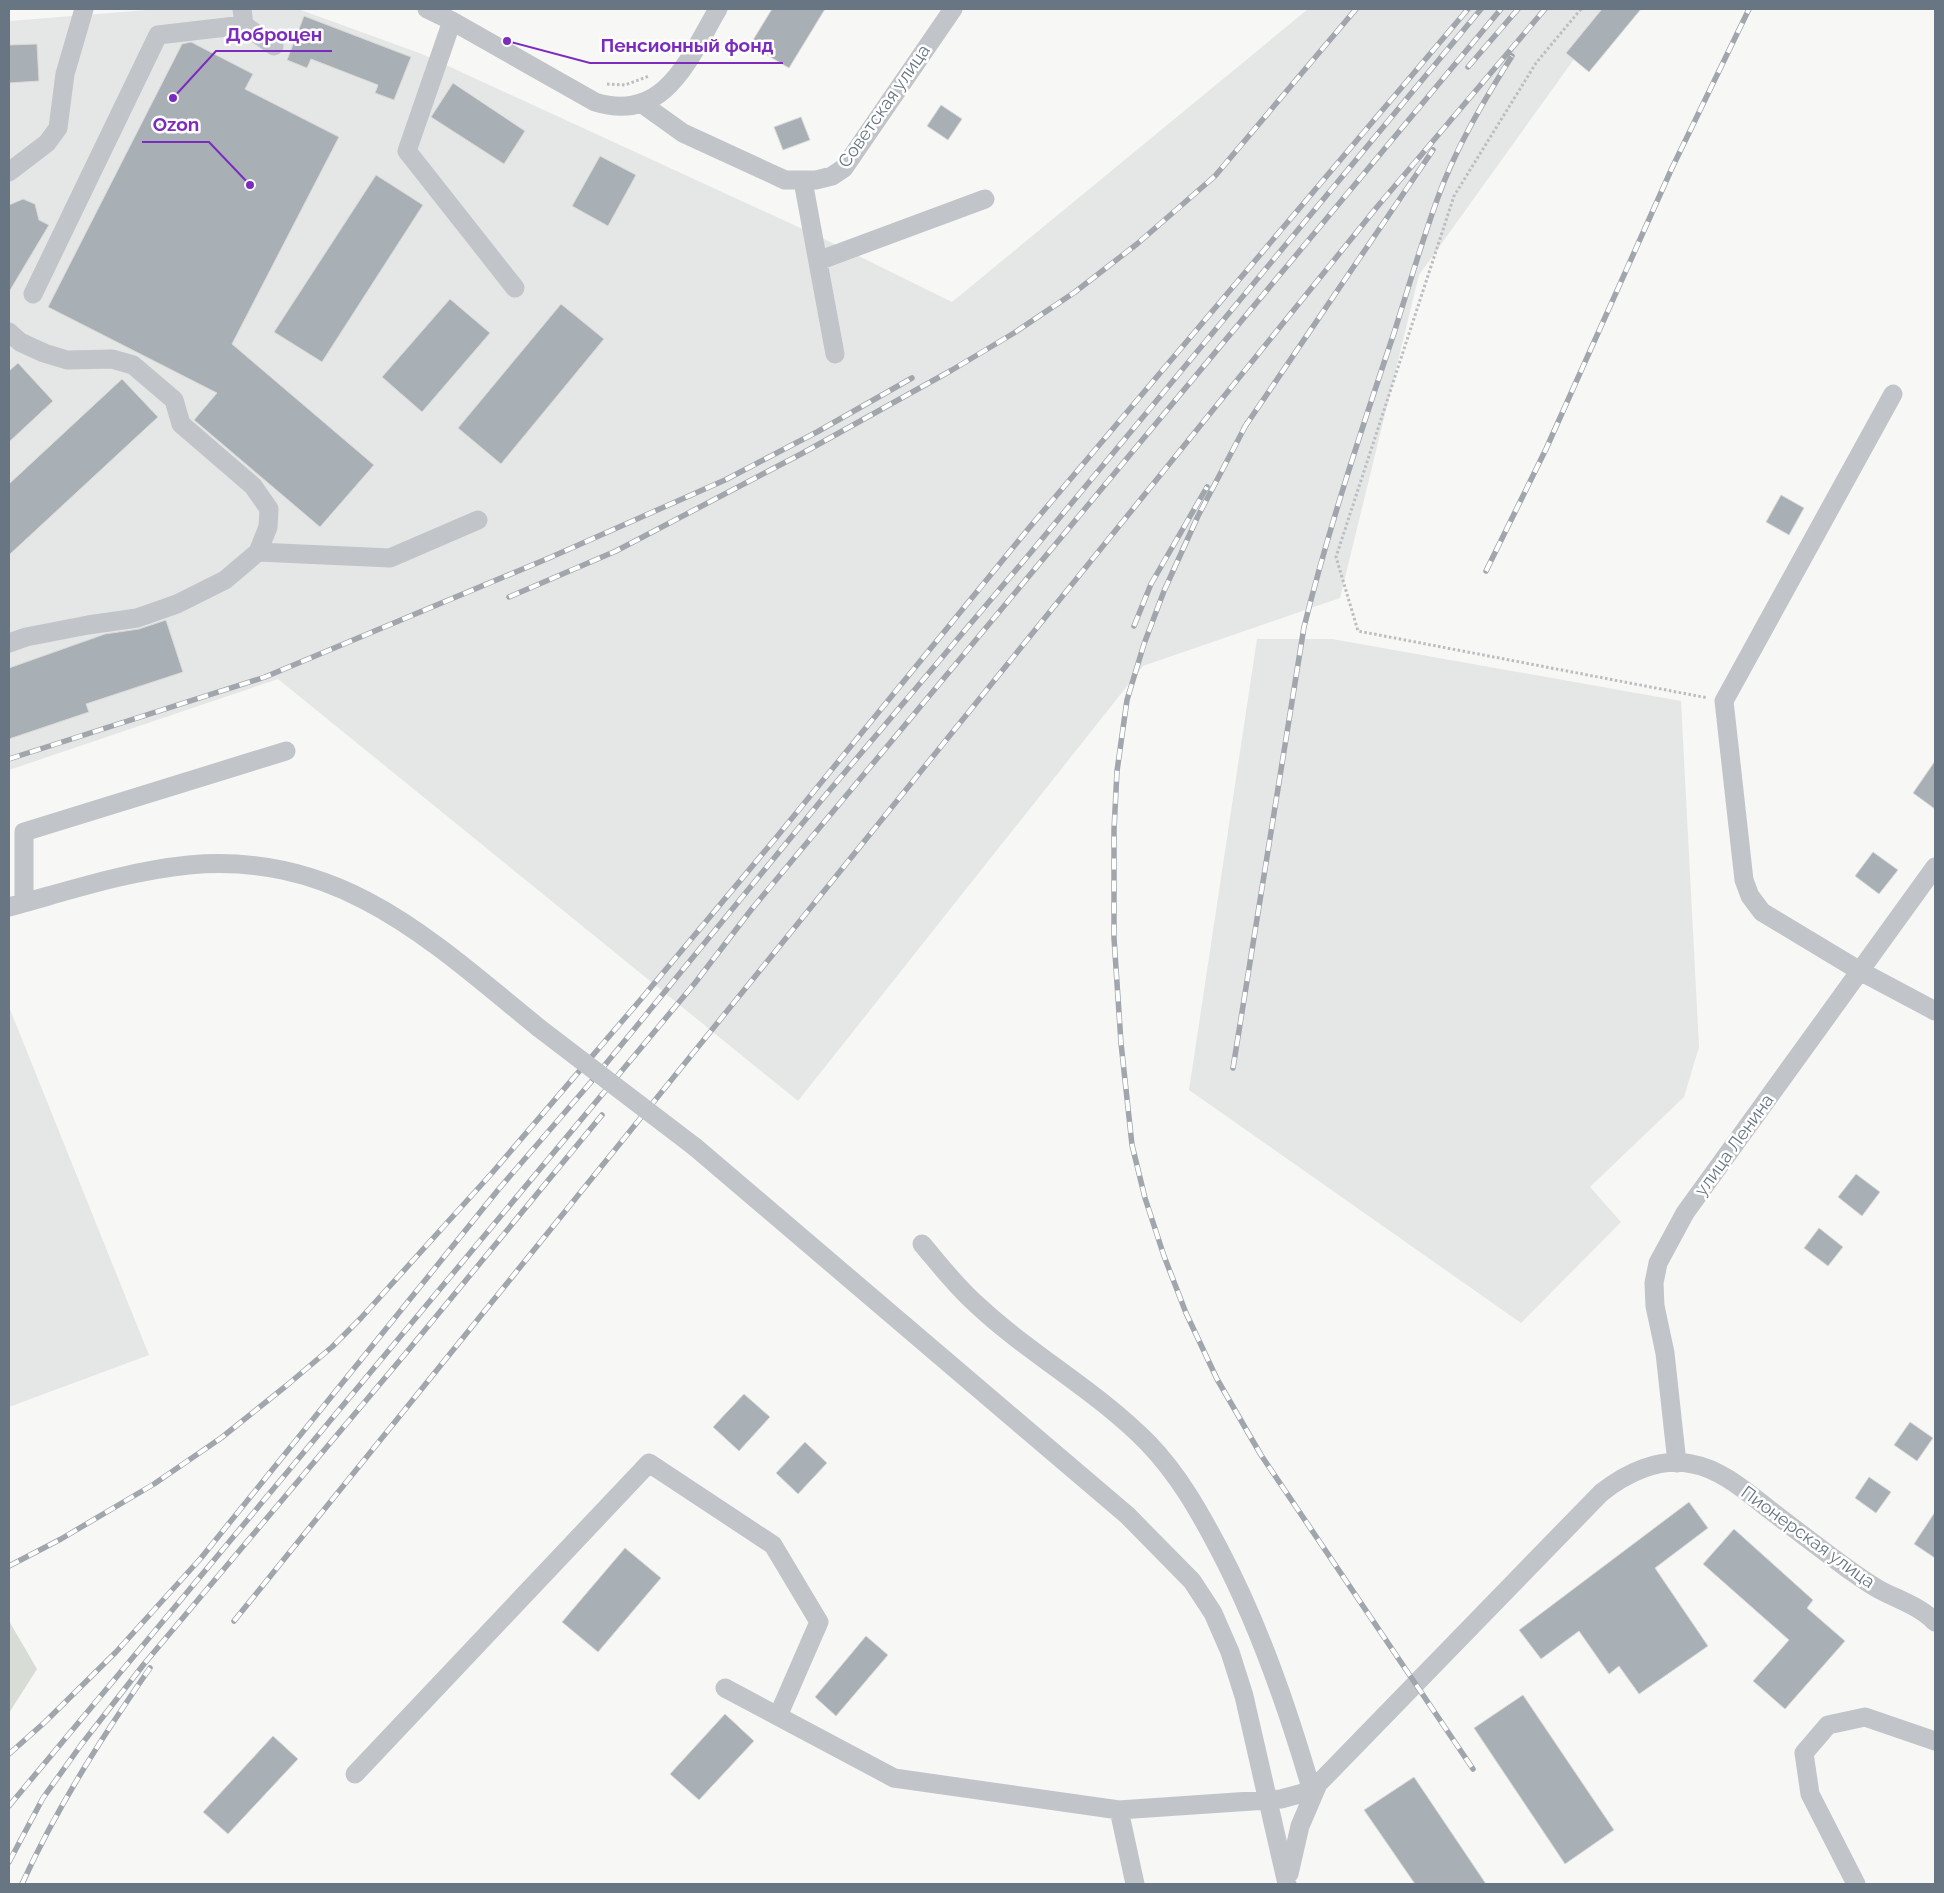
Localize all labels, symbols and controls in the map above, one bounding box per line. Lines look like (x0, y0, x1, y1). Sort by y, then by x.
callout: Доброцен (216, 17, 332, 51)
text: Доброцен (226, 23, 322, 45)
callout: Пенсионный фонд (590, 29, 783, 63)
text: Пенсионный фонд (600, 34, 774, 56)
street label: Советская улица (833, 40, 934, 171)
callout: Ozon (142, 108, 209, 142)
text: Ozon (153, 113, 199, 135)
street label: улица Ленина (1690, 1090, 1778, 1200)
street label: Пионерская улица (1737, 1481, 1879, 1592)

